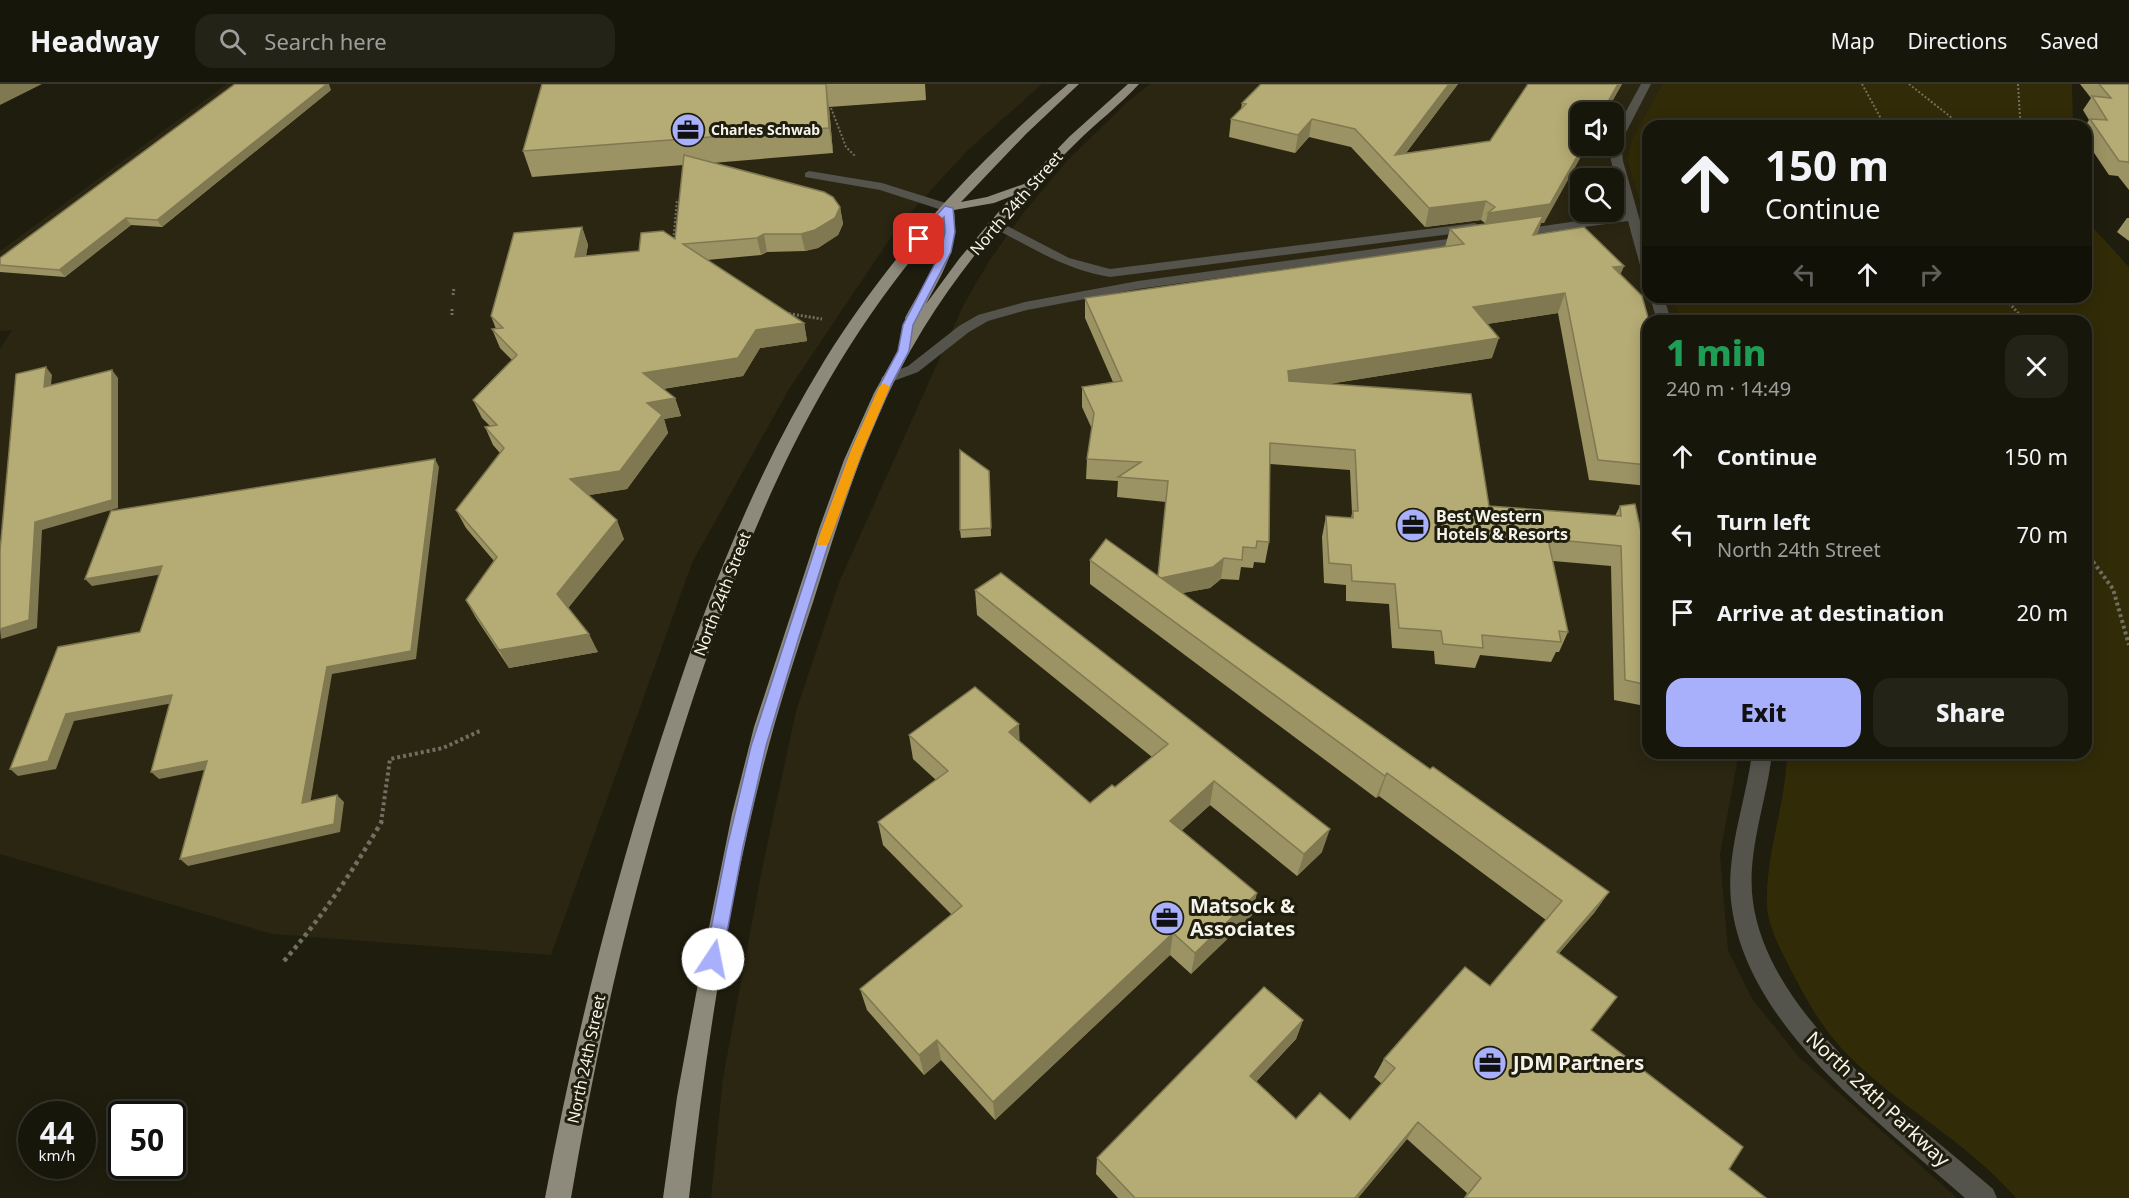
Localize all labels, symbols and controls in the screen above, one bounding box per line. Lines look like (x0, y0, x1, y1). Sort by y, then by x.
search box (195, 14, 615, 68)
text: Headway (30, 22, 159, 60)
icon: search (216, 25, 249, 58)
text: Search here (264, 26, 387, 56)
text: Map (1831, 27, 1875, 55)
text: Directions (1908, 27, 2007, 55)
text: Saved (2040, 27, 2099, 55)
map controls (1570, 102, 1624, 222)
button: sound (1570, 102, 1624, 156)
office icon: Charles Schwab (670, 112, 706, 148)
place label: Charles Schwab (711, 120, 820, 139)
text: 150 m (1765, 136, 1889, 193)
icon: ahead (1666, 144, 1744, 222)
street label: North 24th Street (965, 146, 1067, 260)
button: search (1570, 168, 1624, 222)
text: Continue (1765, 190, 1880, 227)
pin (893, 213, 944, 264)
icon: arrive (902, 222, 935, 255)
icon: left (1788, 258, 1821, 291)
icon: ahead (1851, 258, 1884, 291)
icon: right (1914, 258, 1947, 291)
text: 1 min (1666, 328, 1767, 377)
button: close (2005, 335, 2068, 398)
text: 240 m · 14:49 (1666, 375, 1791, 402)
icon: ahead (1666, 440, 1699, 473)
text: Continue (1717, 441, 1817, 471)
text: 150 m (2004, 441, 2068, 471)
place label: Best Western Hotels & Resorts (1436, 505, 1568, 545)
text: Turn left (1717, 506, 1811, 536)
office icon: Best Western Hotels & Resorts (1395, 507, 1431, 543)
icon: left (1666, 518, 1699, 551)
text: 70 m (2017, 519, 2068, 549)
street label: North 24th Street (688, 529, 756, 659)
text: North 24th Street (1717, 536, 1881, 563)
icon: arrive (1666, 596, 1699, 629)
text: Arrive at destination (1717, 597, 1944, 627)
text: 20 m (2017, 597, 2068, 627)
button: Exit (1666, 678, 1861, 747)
button: Share (1873, 678, 2068, 747)
place label: Matsock & Associates (1190, 892, 1295, 942)
office icon: Matsock & Associates (1149, 900, 1185, 936)
position arrow (681, 927, 745, 991)
street label: North 24th Street (562, 992, 610, 1125)
street label: North 24th Parkway (1801, 1025, 1957, 1173)
office icon: JDM Partners (1472, 1045, 1508, 1081)
place label: JDM Partners (1511, 1049, 1644, 1076)
speed limit sign: 50 (108, 1101, 186, 1179)
text: 44 (40, 1112, 74, 1153)
text: km/h (39, 1145, 75, 1165)

